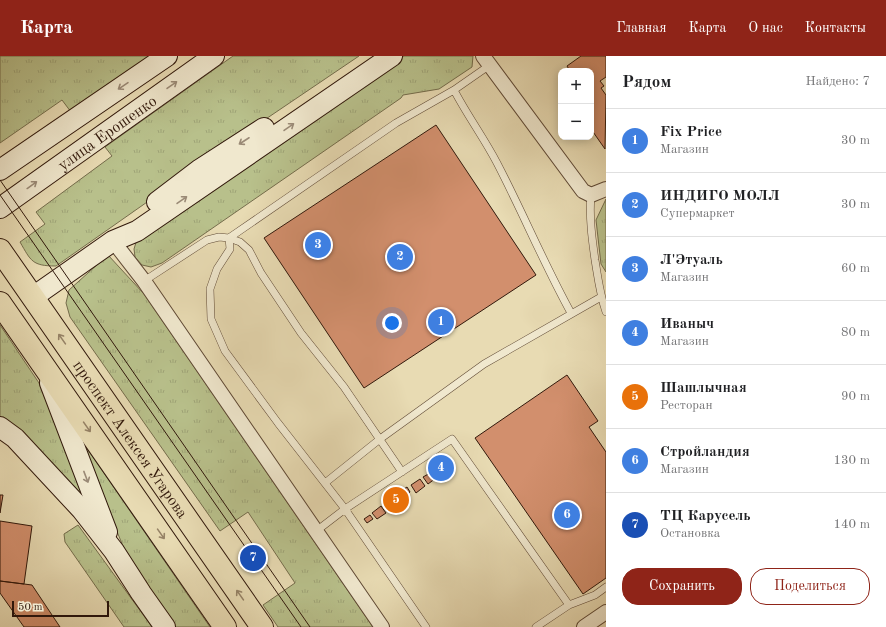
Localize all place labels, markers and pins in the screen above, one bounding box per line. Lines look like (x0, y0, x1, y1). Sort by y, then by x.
pin: 3 (305, 230, 331, 260)
pin: 2 (387, 242, 413, 272)
pin: 1 (428, 307, 454, 337)
pin: 4 (428, 453, 454, 483)
pin: 5 (383, 485, 409, 515)
pin: 6 (554, 500, 580, 530)
pin: 7 (240, 543, 266, 573)

